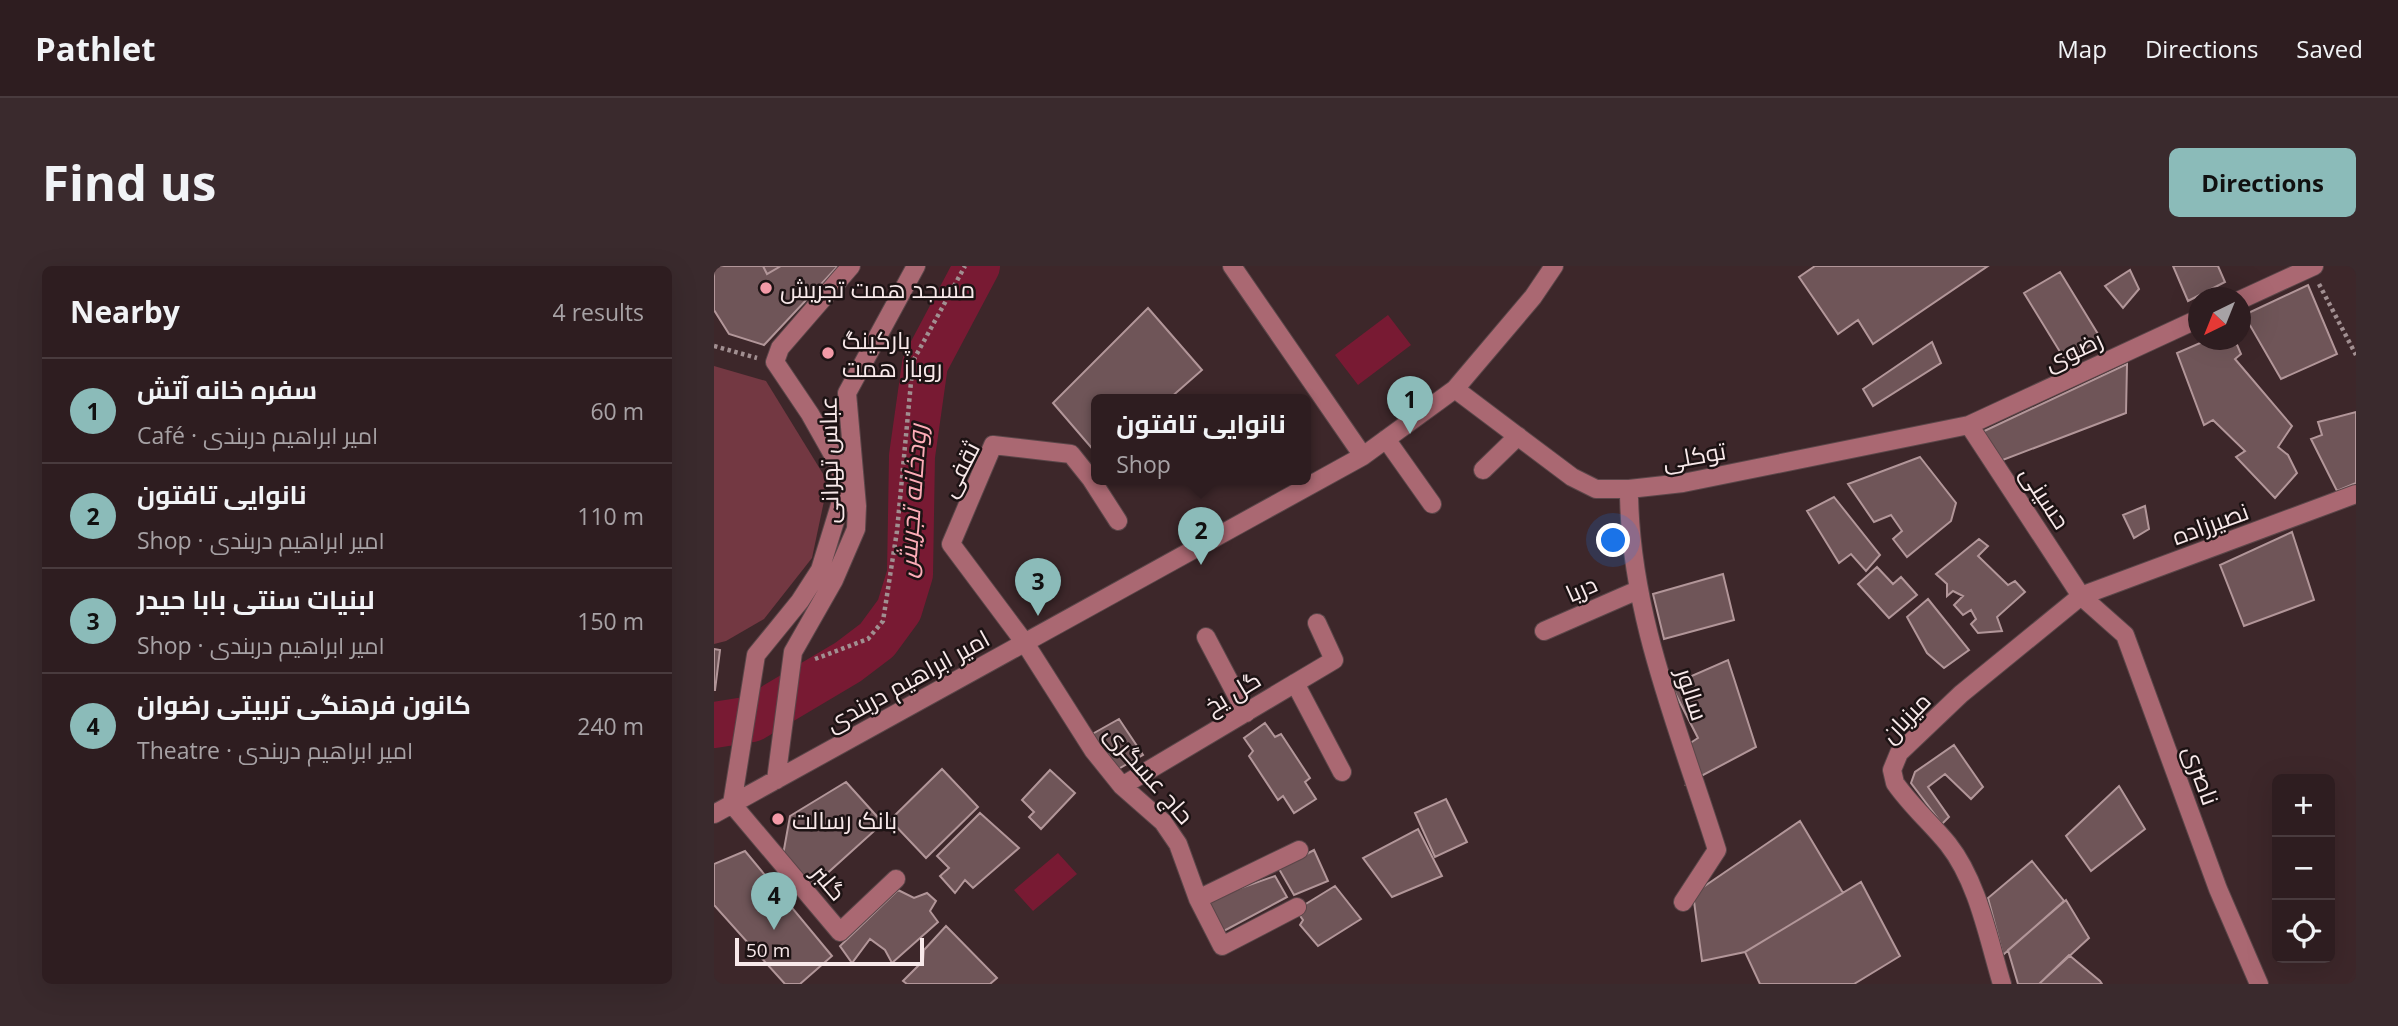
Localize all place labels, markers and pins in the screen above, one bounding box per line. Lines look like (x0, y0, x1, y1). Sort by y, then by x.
place label: مسجد همت تجریش (780, 272, 975, 305)
marker: مسجد همت تجریش (758, 280, 774, 296)
place label: پارکینگ روباز همت (842, 323, 942, 384)
marker: پارکینگ روباز همت (820, 345, 836, 361)
pin: 1 (1387, 376, 1433, 434)
pin: 2 (1178, 507, 1224, 565)
pin: 3 (1015, 558, 1061, 616)
place label: بانک رسالت (792, 803, 897, 836)
marker: بانک رسالت (770, 811, 786, 827)
pin: 4 (751, 872, 797, 930)

